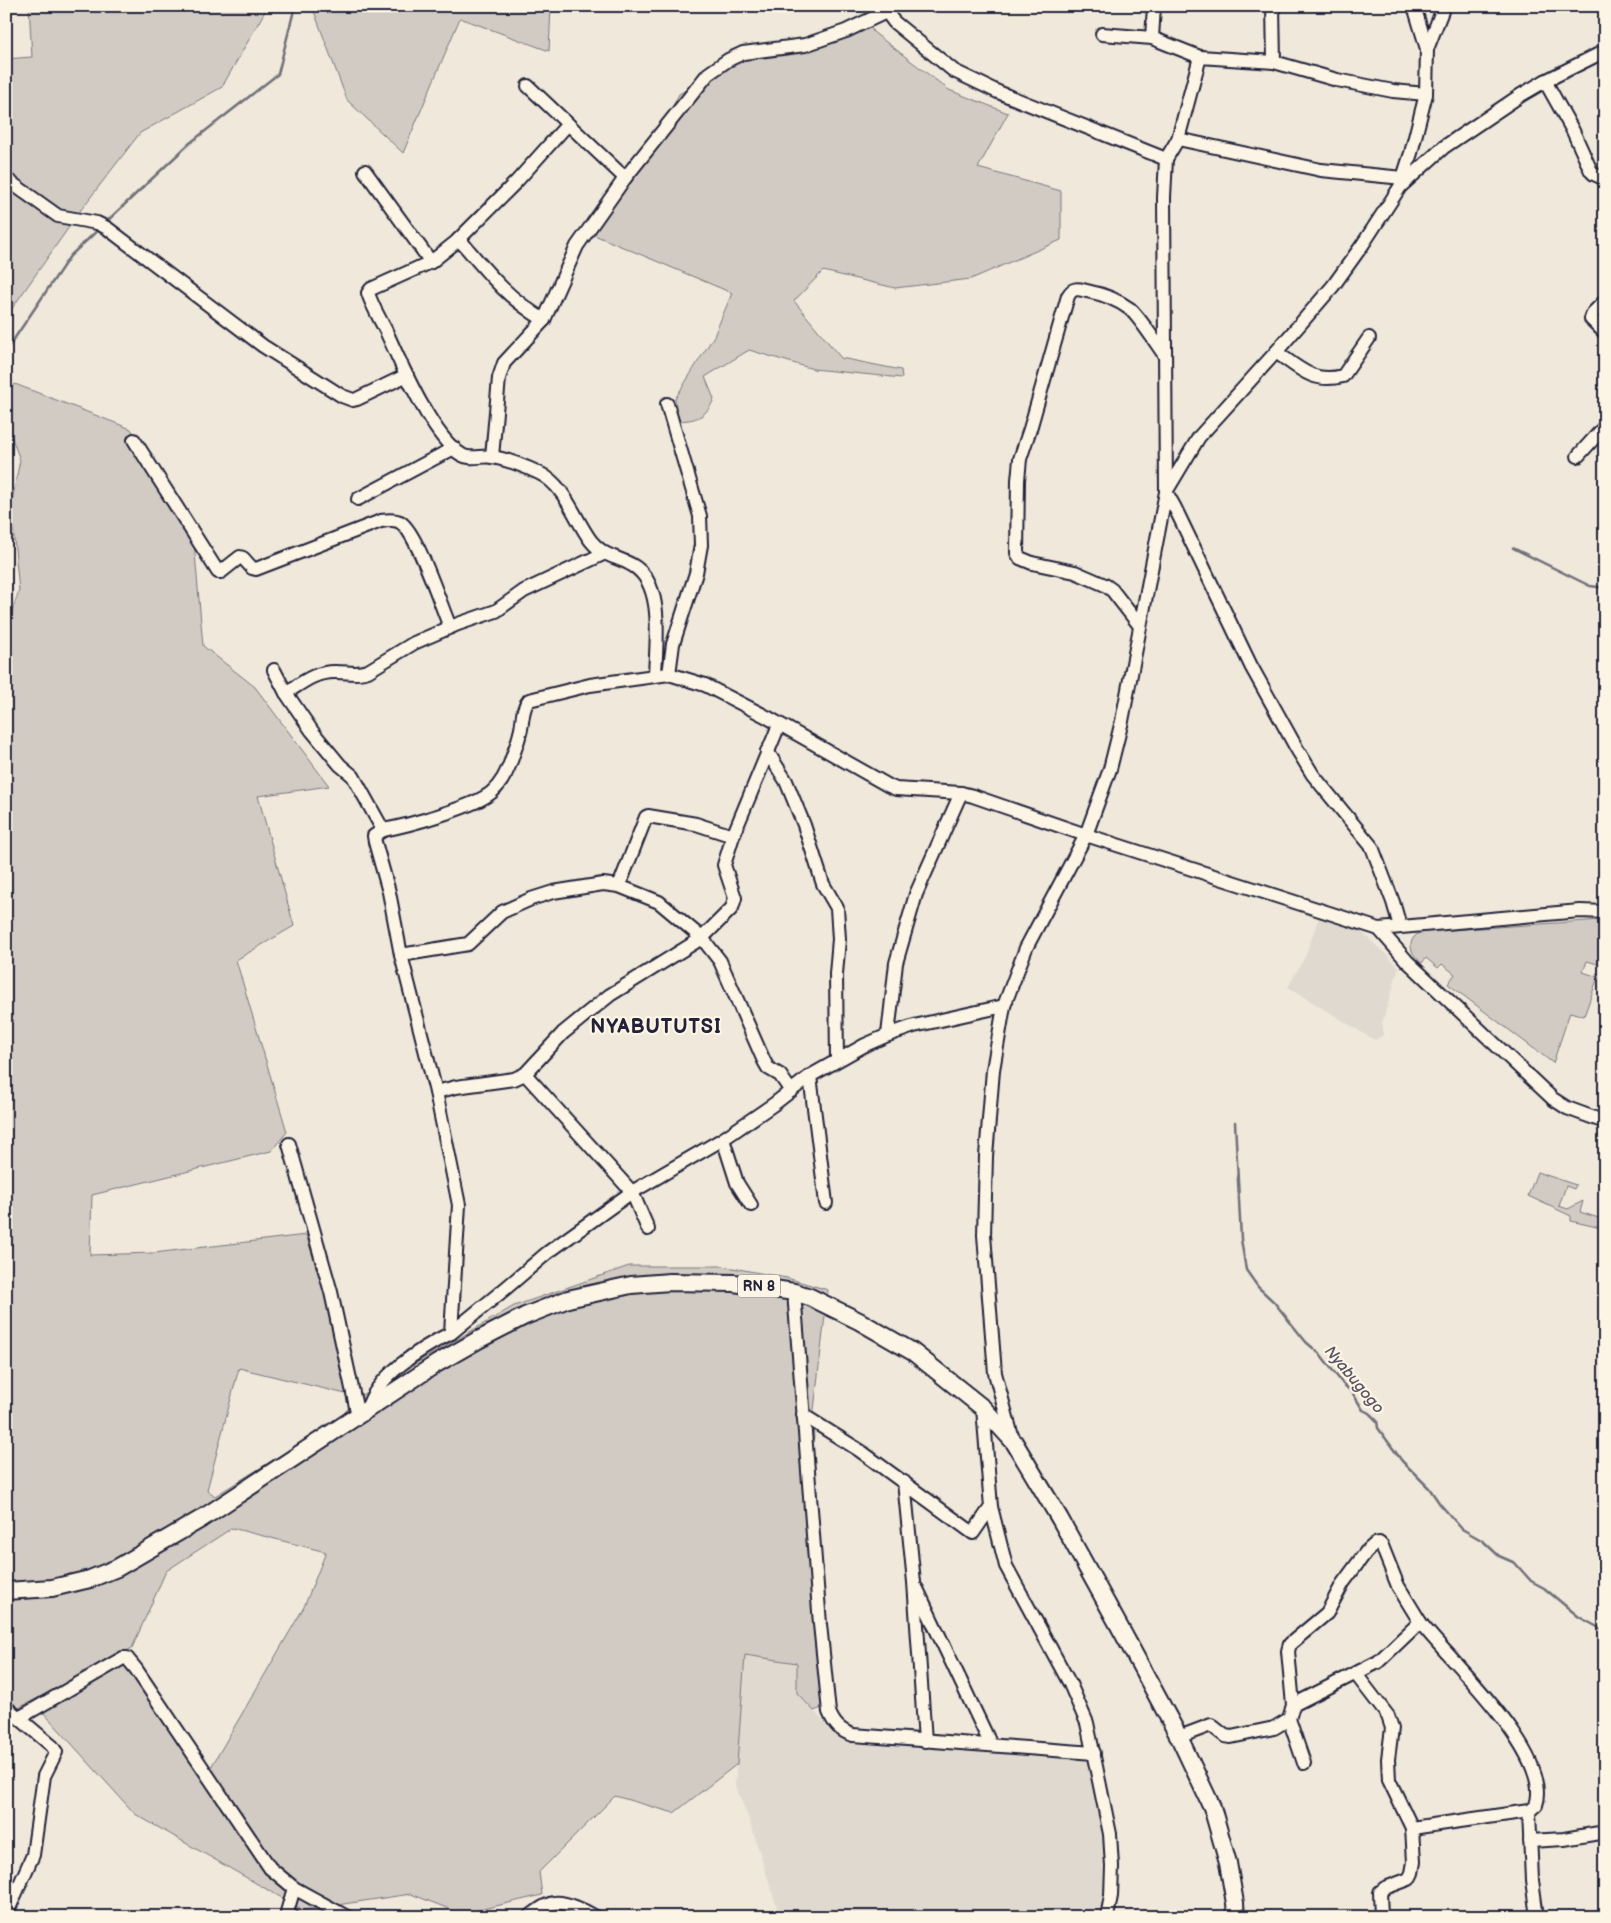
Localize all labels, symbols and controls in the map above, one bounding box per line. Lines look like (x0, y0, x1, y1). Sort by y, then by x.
district label: NYABUTUTSI (590, 1015, 722, 1039)
road number: RN 8 (738, 1274, 780, 1298)
water label: Nyabugogo (1320, 1342, 1388, 1418)

